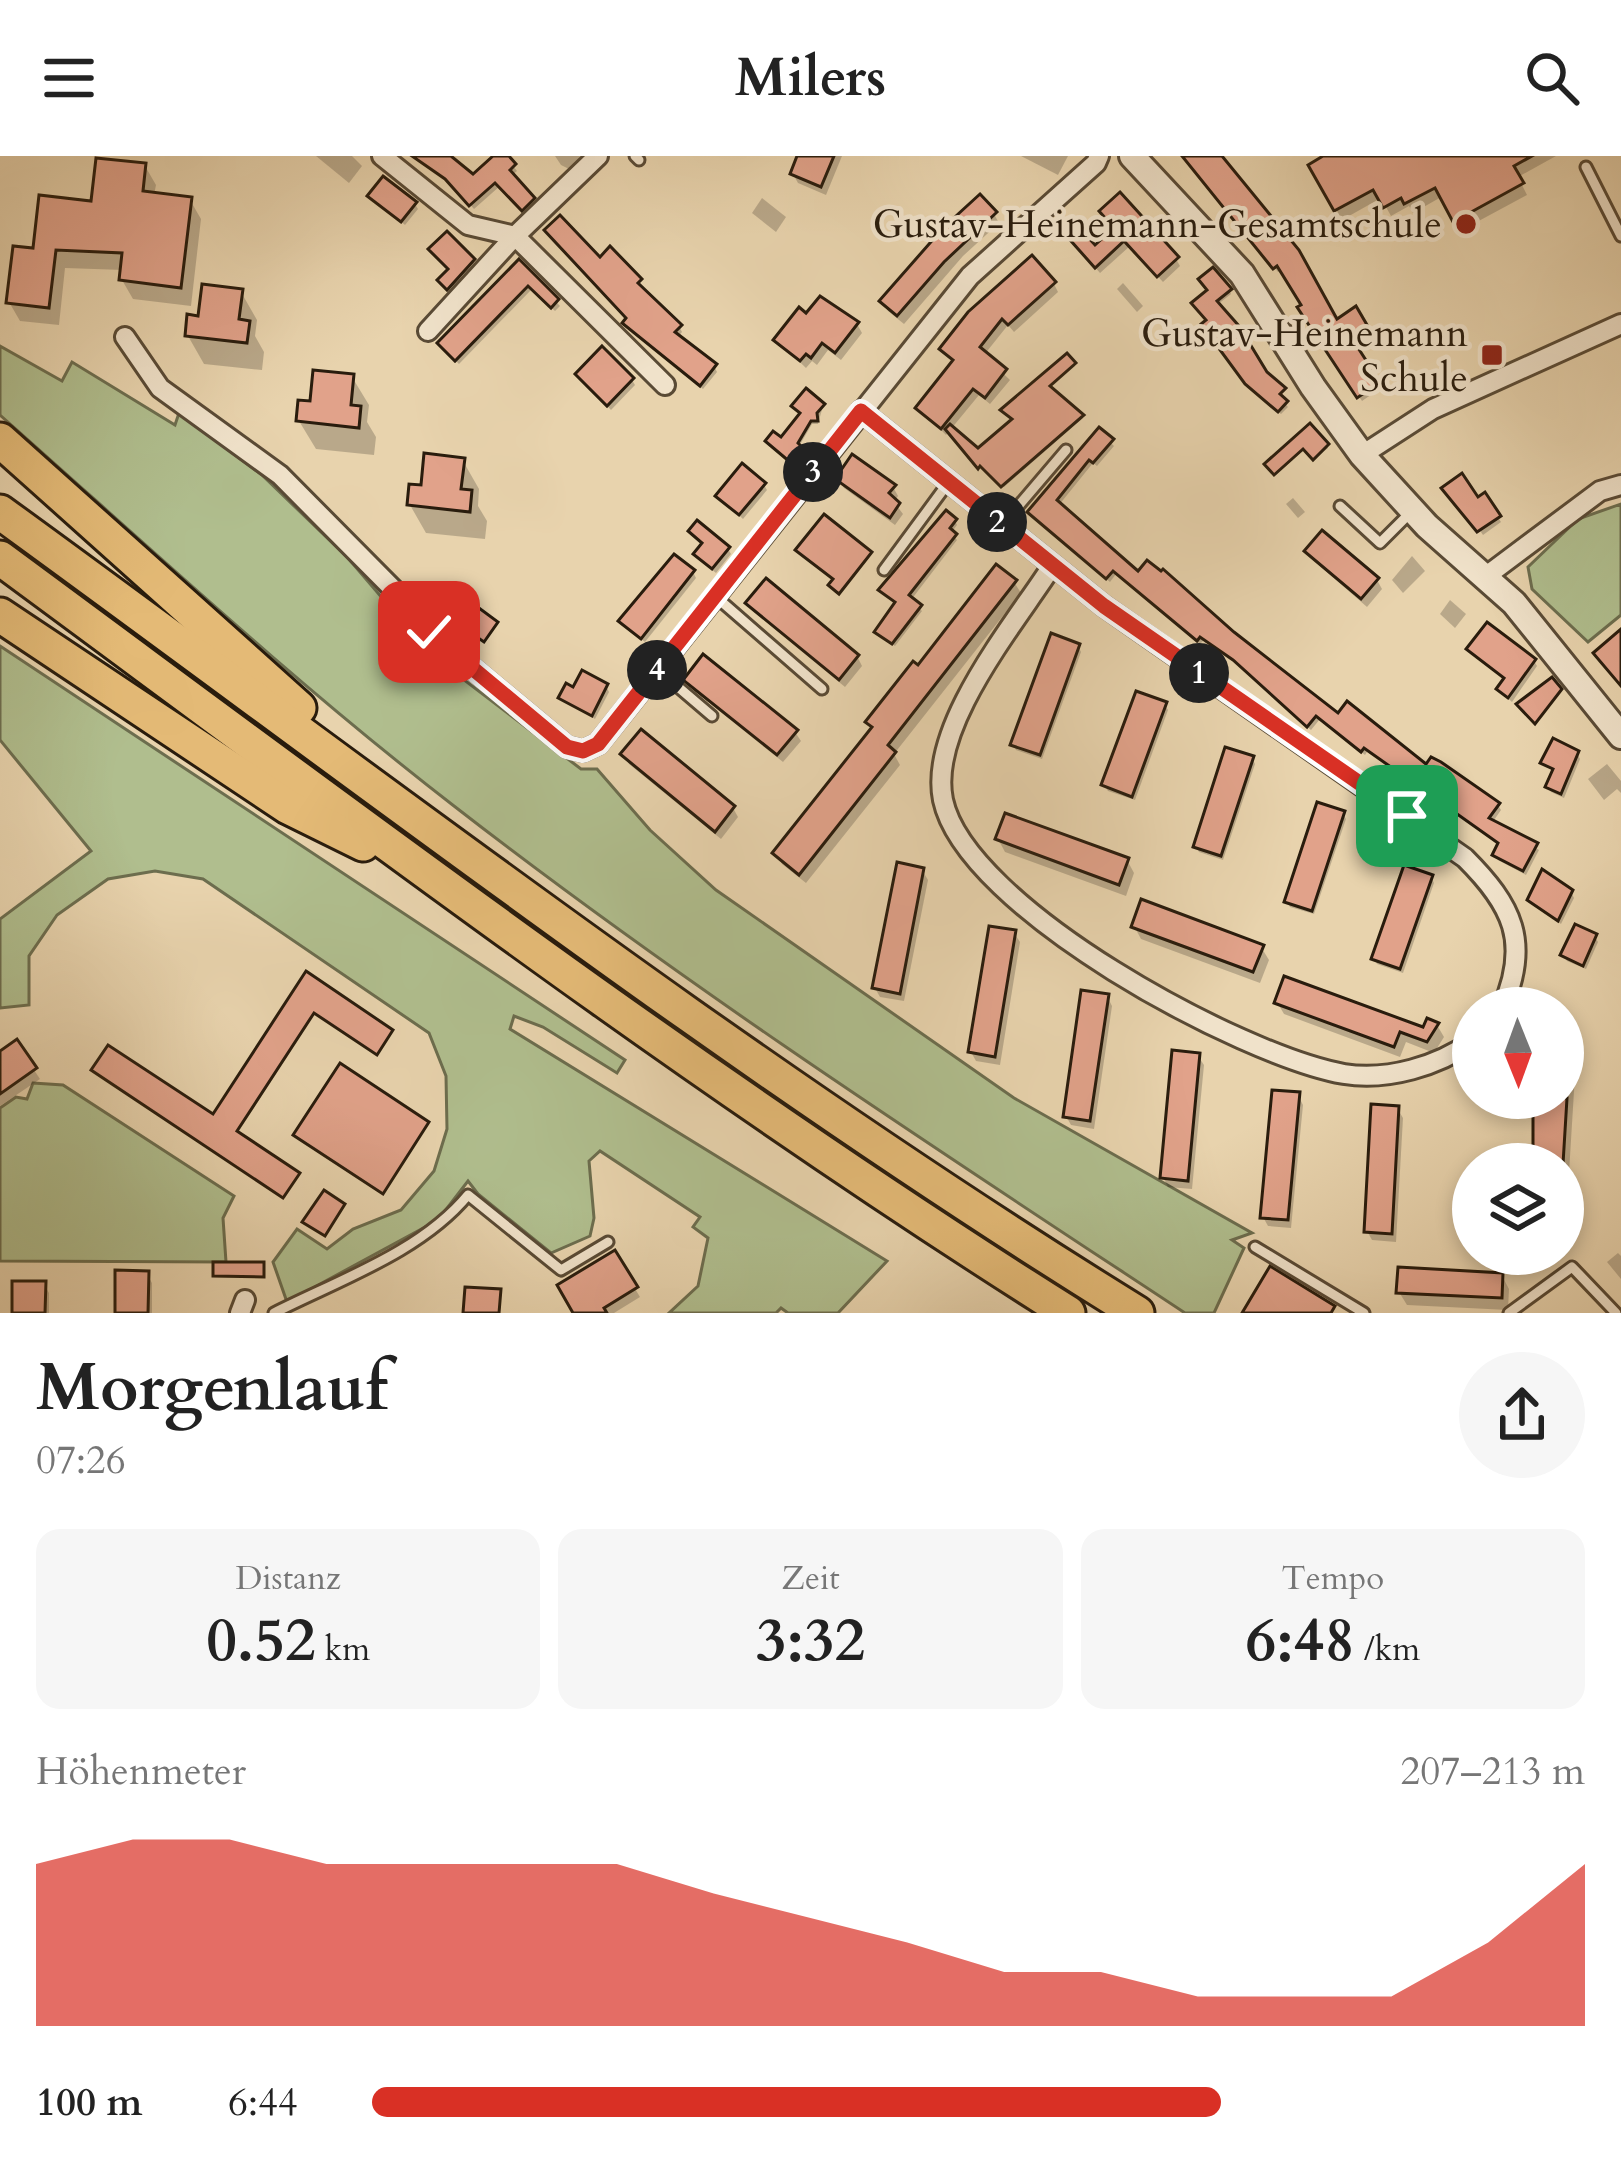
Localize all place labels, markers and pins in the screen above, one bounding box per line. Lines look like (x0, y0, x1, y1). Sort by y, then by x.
place label: Gustav-Heinemann-Gesamtschule (873, 198, 1442, 251)
marker: Gustav-Heinemann-Gesamtschule (1453, 211, 1479, 237)
place label: Gustav-Heinemann Schule (1141, 307, 1468, 405)
marker: Gustav-Heinemann Schule (1479, 342, 1505, 368)
pin: 3 (783, 442, 843, 502)
pin: 2 (967, 492, 1027, 552)
pin (378, 581, 480, 683)
pin: 4 (627, 640, 687, 700)
pin: 1 (1169, 643, 1229, 703)
pin (1356, 765, 1458, 867)

